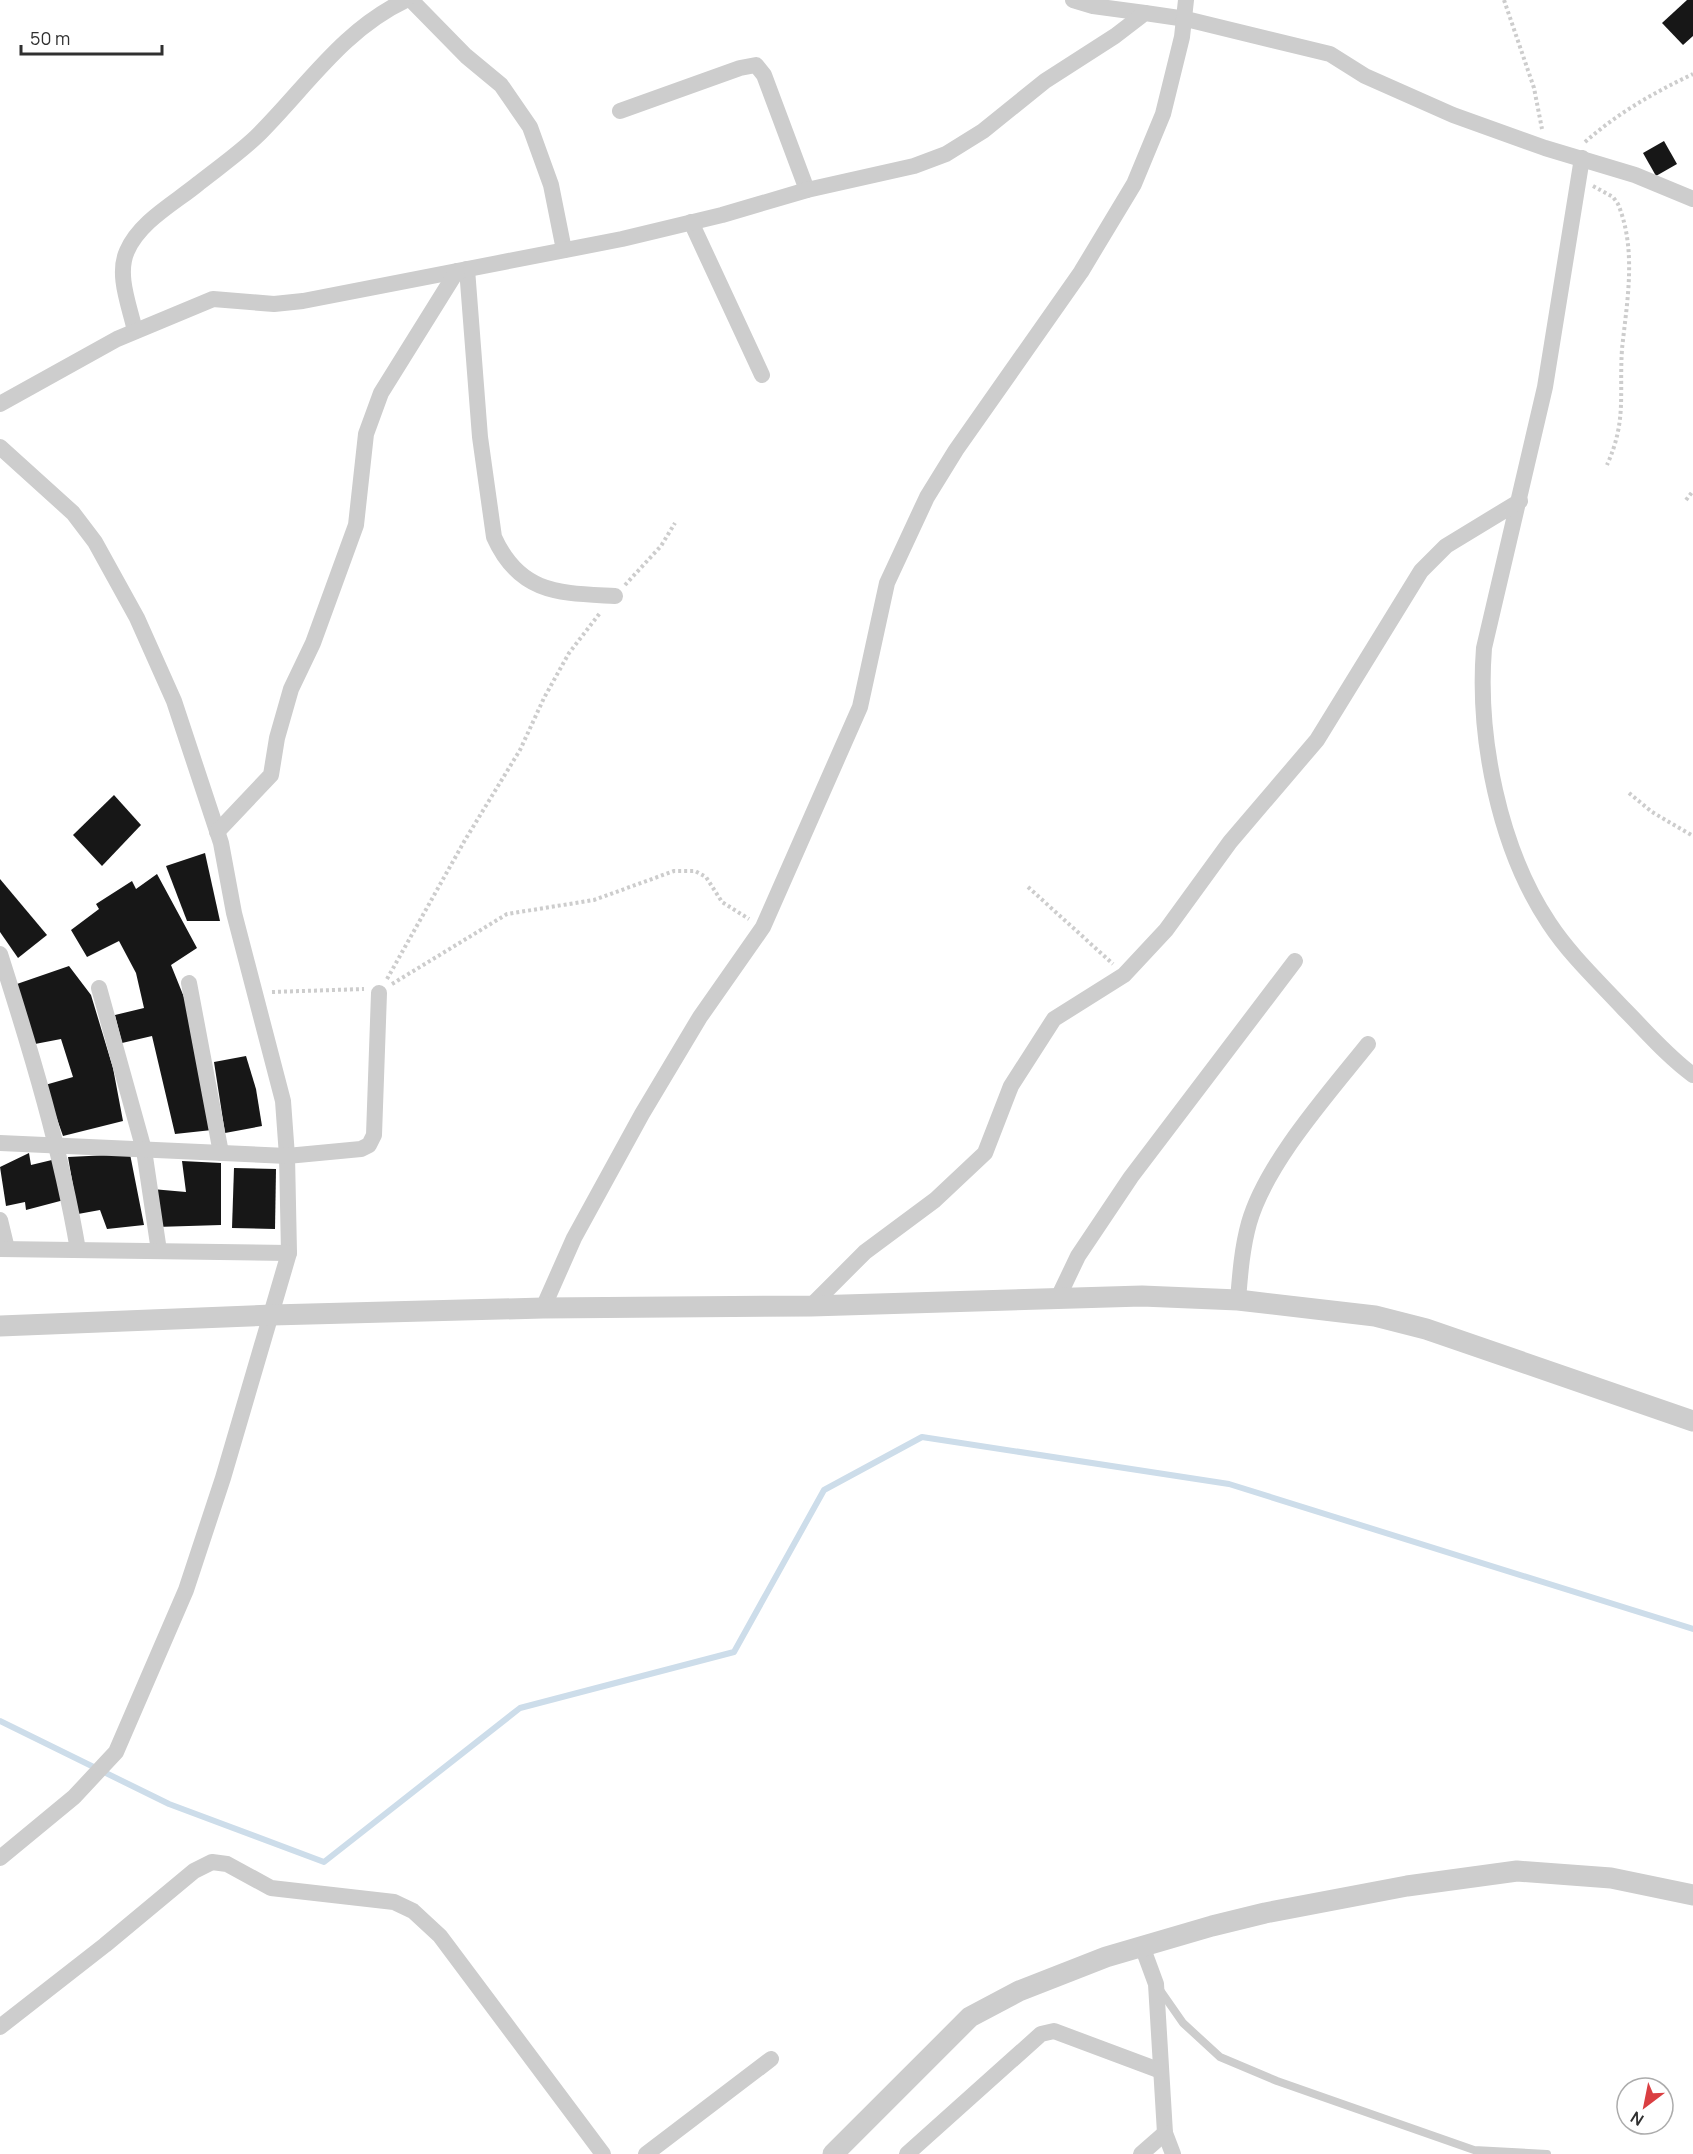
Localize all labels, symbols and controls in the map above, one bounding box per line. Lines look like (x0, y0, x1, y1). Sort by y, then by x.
scale bar (21, 18, 162, 56)
text: 50 m (30, 26, 70, 50)
north arrow (1615, 2076, 1675, 2136)
text: N (1626, 2106, 1648, 2131)

